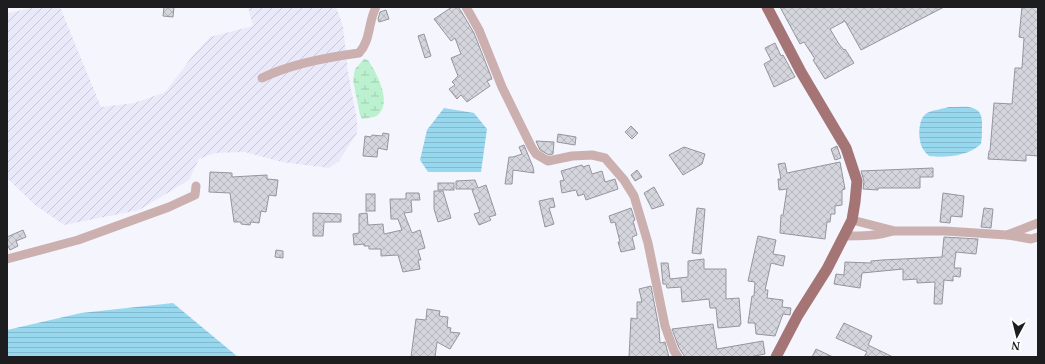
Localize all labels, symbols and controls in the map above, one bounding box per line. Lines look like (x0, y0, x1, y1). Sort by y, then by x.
north arrow (997, 316, 1037, 356)
text: N (1010, 338, 1021, 354)

